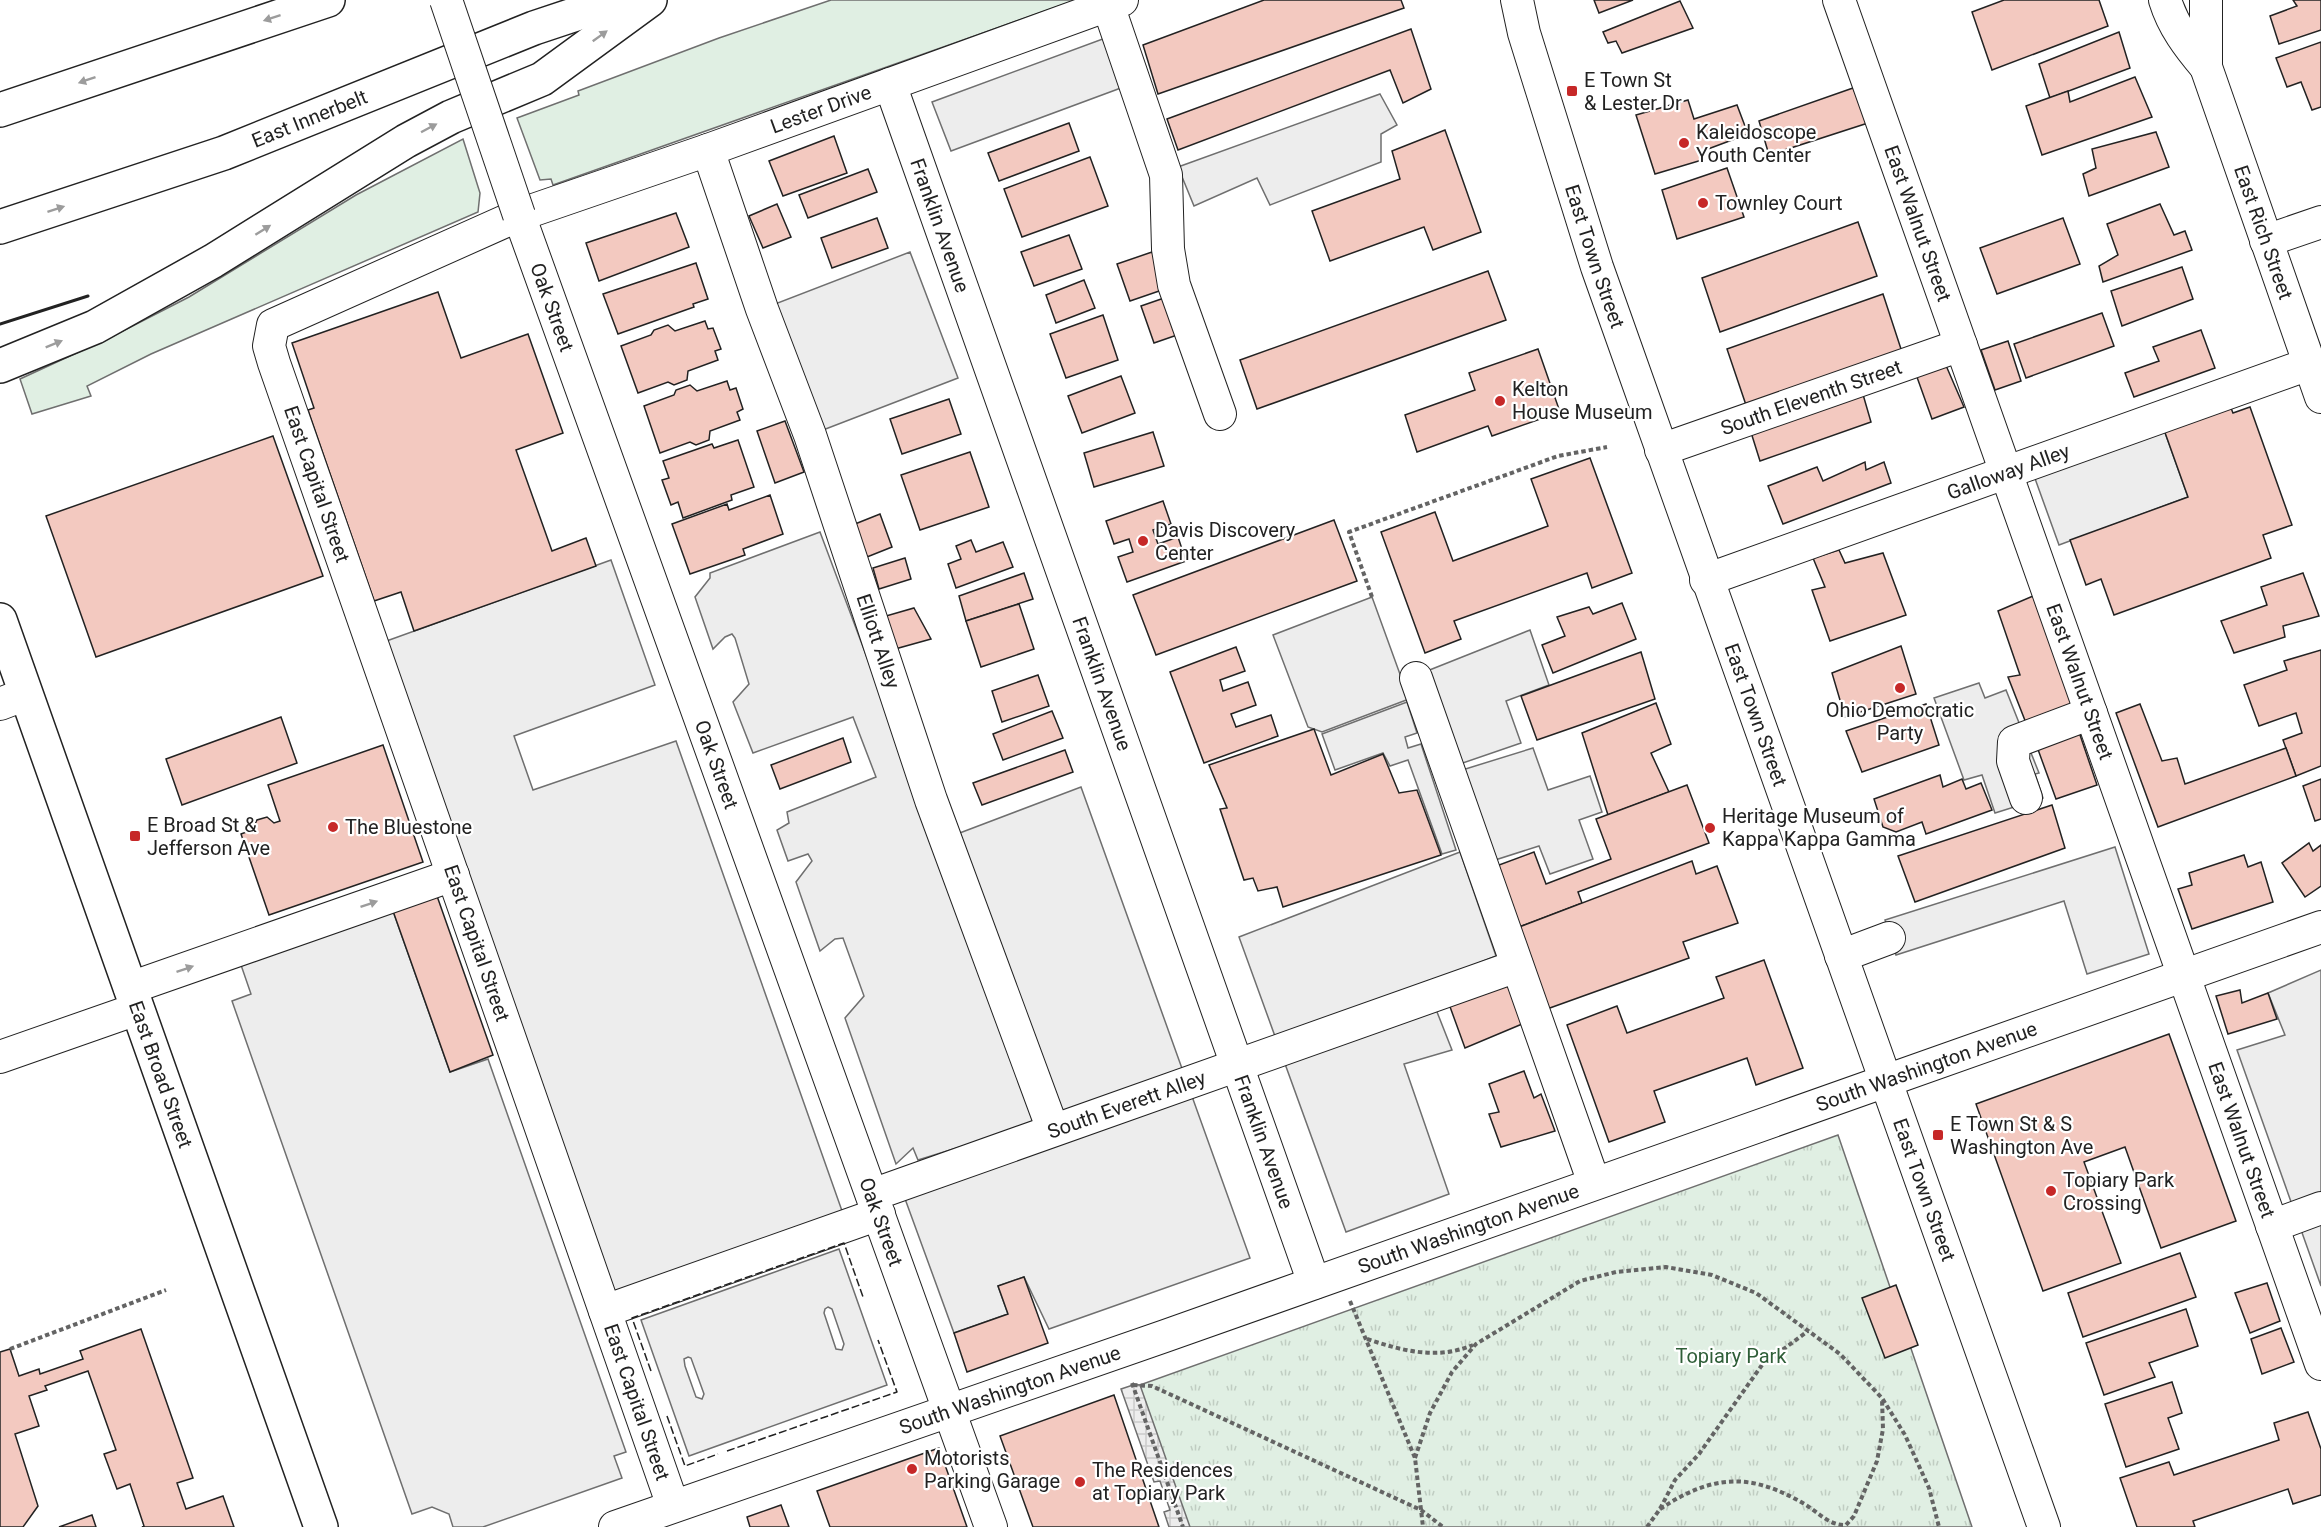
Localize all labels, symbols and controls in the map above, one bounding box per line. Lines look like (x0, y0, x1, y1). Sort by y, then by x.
one-way arrow (263, 14, 281, 23)
one-way arrow (591, 30, 607, 42)
place label: E Town St & Lester Dr (1584, 68, 1682, 115)
one-way arrow (78, 76, 96, 86)
street label: Lester Drive (767, 80, 874, 138)
marker: E Town St & Lester Dr (1565, 84, 1579, 98)
street label: East Innerbelt (248, 85, 371, 153)
place label: Kaleidoscope Youth Center (1696, 120, 1816, 167)
one-way arrow (421, 123, 438, 133)
marker: Kaleidoscope Youth Center (1677, 136, 1691, 150)
street label: East Walnut Street (1879, 142, 1957, 305)
street label: Franklin Avenue (905, 155, 975, 296)
street label: East Rich Street (2229, 162, 2298, 303)
street label: East Town Street (1560, 182, 1630, 331)
place label: Townley Court (1715, 191, 1842, 215)
marker: Townley Court (1696, 196, 1710, 210)
one-way arrow (47, 204, 65, 213)
one-way arrow (255, 225, 271, 236)
street label: Oak Street (525, 260, 579, 355)
one-way arrow (45, 339, 63, 348)
street label: South Eleventh Street (1717, 355, 1905, 440)
place label: Kelton House Museum (1512, 377, 1653, 424)
marker: Kelton House Museum (1493, 394, 1507, 408)
street label: East Capital Street (279, 403, 355, 565)
street label: Galloway Alley (1944, 439, 2073, 505)
place label: Davis Discovery Center (1155, 518, 1296, 565)
marker: Davis Discovery Center (1136, 534, 1150, 548)
street label: Elliott Alley (852, 591, 905, 692)
street label: East Walnut Street (2041, 601, 2118, 763)
street label: Franklin Avenue (1067, 613, 1137, 754)
street label: East Town Street (1719, 640, 1792, 789)
marker: Ohio Democratic Party (1893, 681, 1907, 695)
place label: Ohio Democratic Party (1826, 698, 1974, 745)
street label: Oak Street (690, 717, 744, 812)
place label: Heritage Museum of Kappa Kappa Gamma (1722, 804, 1916, 851)
place label: E Broad St & Jefferson Ave (147, 813, 270, 860)
place label: The Bluestone (345, 815, 472, 839)
marker: The Bluestone (326, 820, 340, 834)
marker: Heritage Museum of Kappa Kappa Gamma (1703, 821, 1717, 835)
marker: E Broad St & Jefferson Ave (128, 829, 142, 843)
street label: East Capital Street (439, 862, 515, 1024)
one-way arrow (360, 899, 378, 909)
one-way arrow (176, 963, 194, 973)
street label: East Broad Street (124, 998, 198, 1151)
street label: South Washington Avenue (1813, 1016, 2040, 1117)
street label: East Walnut Street (2203, 1059, 2280, 1221)
street label: South Everett Alley (1044, 1065, 1209, 1144)
street label: Franklin Avenue (1229, 1072, 1299, 1212)
place label: E Town St & S Washington Ave (1950, 1112, 2093, 1159)
street label: East Town Street (1888, 1115, 1961, 1264)
marker: E Town St & S Washington Ave (1931, 1128, 1945, 1142)
place label: Topiary Park Crossing (2063, 1168, 2175, 1215)
street label: Oak Street (854, 1174, 908, 1269)
street label: South Washington Avenue (1355, 1179, 1582, 1279)
marker: Topiary Park Crossing (2044, 1184, 2058, 1198)
street label: East Capital Street (599, 1321, 675, 1483)
street label: South Washington Avenue (896, 1340, 1124, 1439)
park label: Topiary Park (1675, 1344, 1787, 1368)
place label: Motorists Parking Garage (924, 1446, 1060, 1493)
place label: The Residences at Topiary Park (1092, 1458, 1233, 1505)
marker: Motorists Parking Garage (905, 1462, 919, 1476)
marker: The Residences at Topiary Park (1073, 1475, 1087, 1489)

